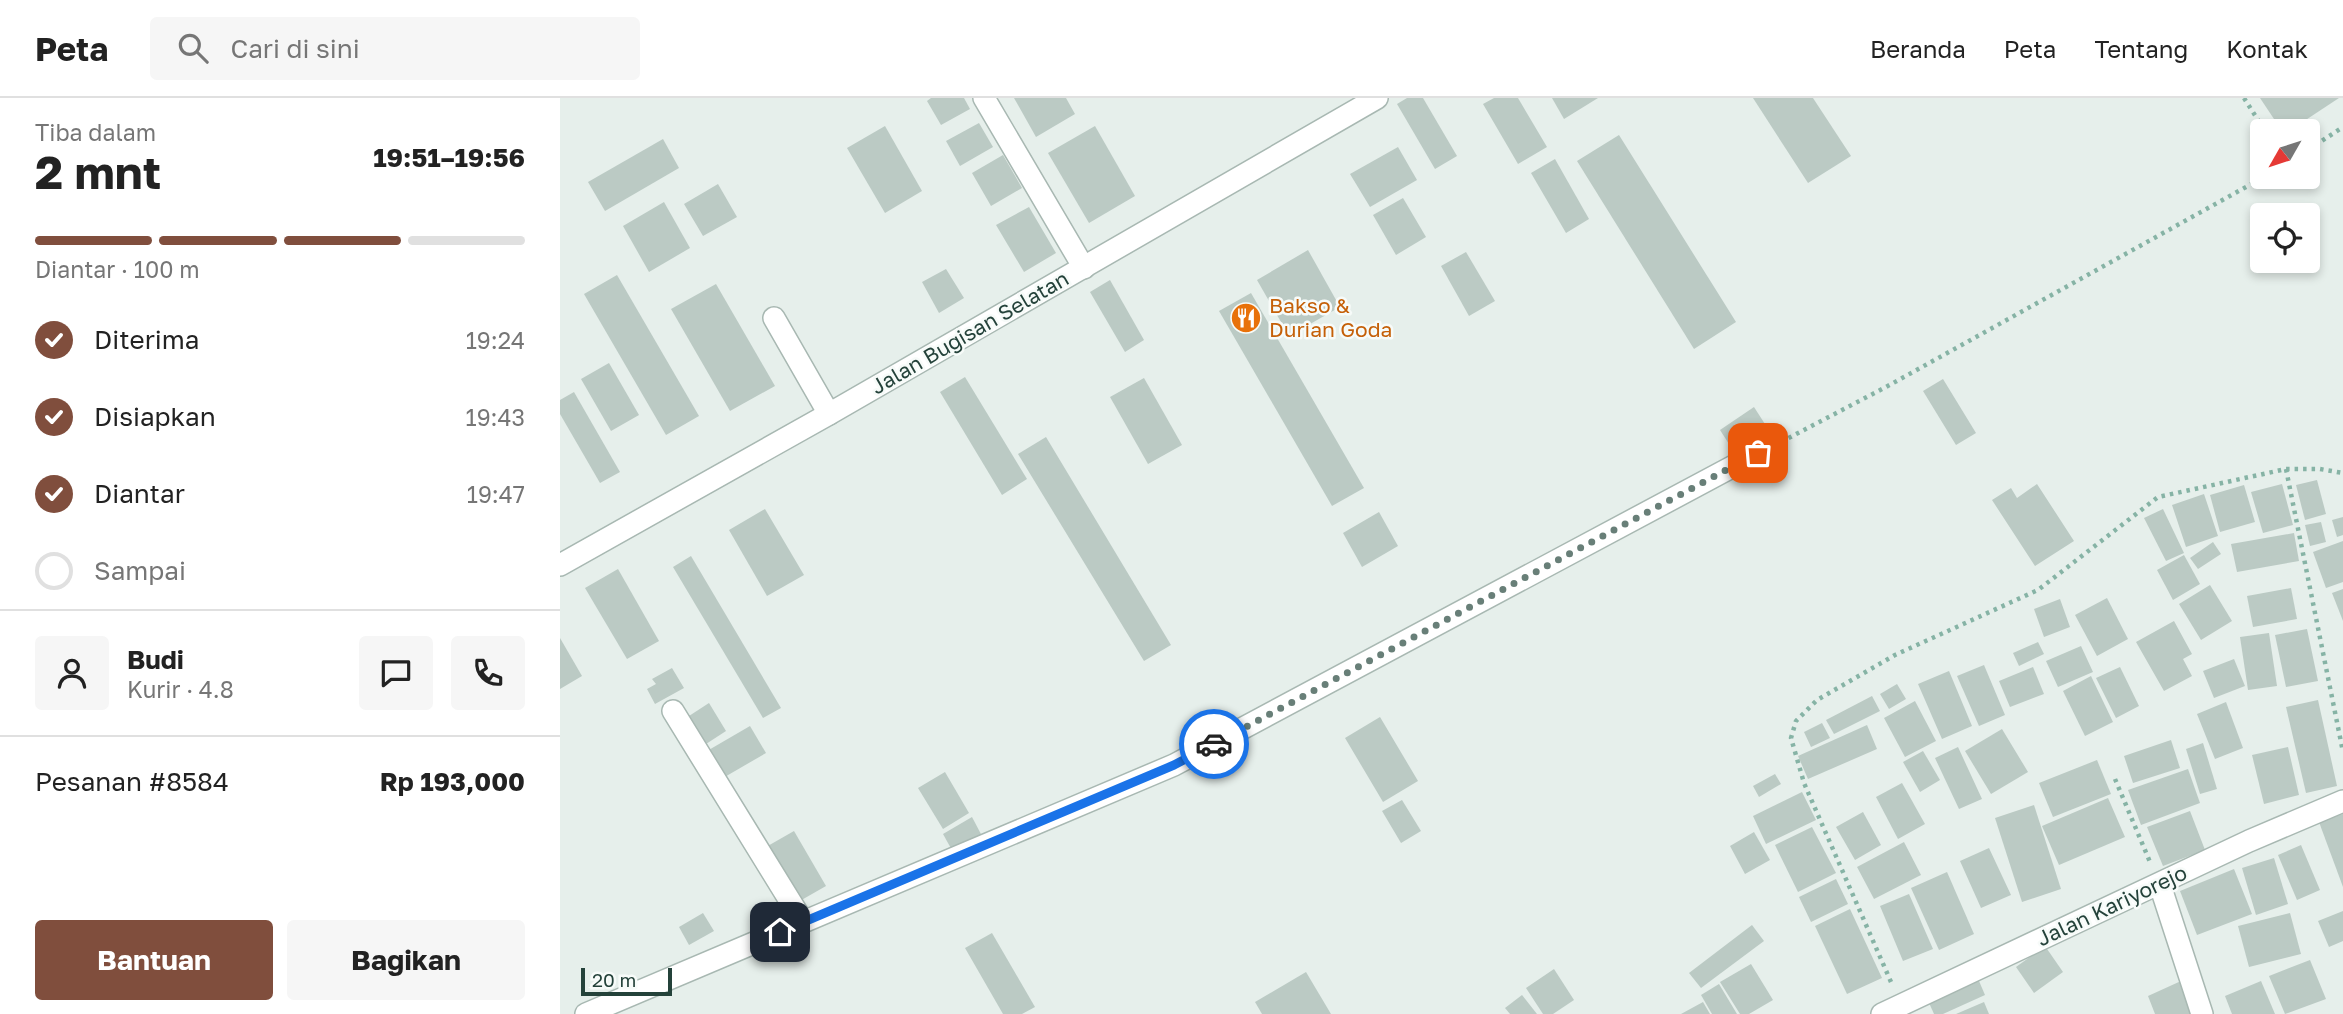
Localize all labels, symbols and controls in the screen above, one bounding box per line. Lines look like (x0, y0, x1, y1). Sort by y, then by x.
search box (150, 17, 640, 80)
text: Peta (35, 29, 108, 68)
icon: search (174, 29, 212, 67)
text: Cari di sini (230, 33, 360, 64)
text: Beranda (1870, 34, 1966, 63)
text: Peta (2004, 34, 2056, 63)
text: Tentang (2094, 34, 2188, 63)
text: Kontak (2226, 34, 2308, 63)
text: Tiba dalam (35, 118, 156, 146)
north arrow (2250, 119, 2320, 189)
map controls (2250, 119, 2320, 273)
text: 19:51–19:56 (373, 142, 525, 173)
text: 2 mnt (35, 144, 161, 199)
button: locate (2250, 203, 2320, 273)
text: Diantar · 100 m (35, 255, 200, 283)
street label: Jalan Bugisan Selatan (866, 265, 1073, 399)
place label: Bakso & Durian Goda (1269, 292, 1392, 342)
restaurant icon: Bakso & Durian Goda (1229, 301, 1263, 335)
icon: check (35, 321, 73, 359)
text: Diterima (94, 324, 199, 355)
text: 19:24 (466, 326, 525, 354)
icon: check (35, 398, 73, 436)
text: Disiapkan (94, 401, 216, 432)
text: 19:43 (466, 403, 525, 431)
pin (1728, 423, 1788, 483)
icon: bag (1739, 434, 1777, 472)
icon: check (35, 475, 73, 513)
text: Diantar (94, 478, 185, 509)
text: 19:47 (467, 480, 525, 508)
text: Sampai (94, 555, 186, 586)
button: person (35, 636, 109, 710)
button: chat (359, 636, 433, 710)
button: phone (451, 636, 525, 710)
text: Budi (127, 644, 184, 675)
text: Kurir · 4.8 (127, 675, 234, 703)
courier (1179, 709, 1249, 779)
icon: car (1195, 725, 1233, 763)
text: Pesanan #8584 (35, 766, 229, 797)
text: Rp 193,000 (380, 766, 525, 797)
street label: Jalan Kariyorejo (2032, 859, 2191, 951)
pin (750, 902, 810, 962)
icon: home (761, 913, 799, 951)
button: Bantuan (35, 920, 273, 1000)
button: Bagikan (287, 920, 525, 1000)
scale bar (581, 965, 672, 997)
text: 20 m (592, 968, 636, 991)

